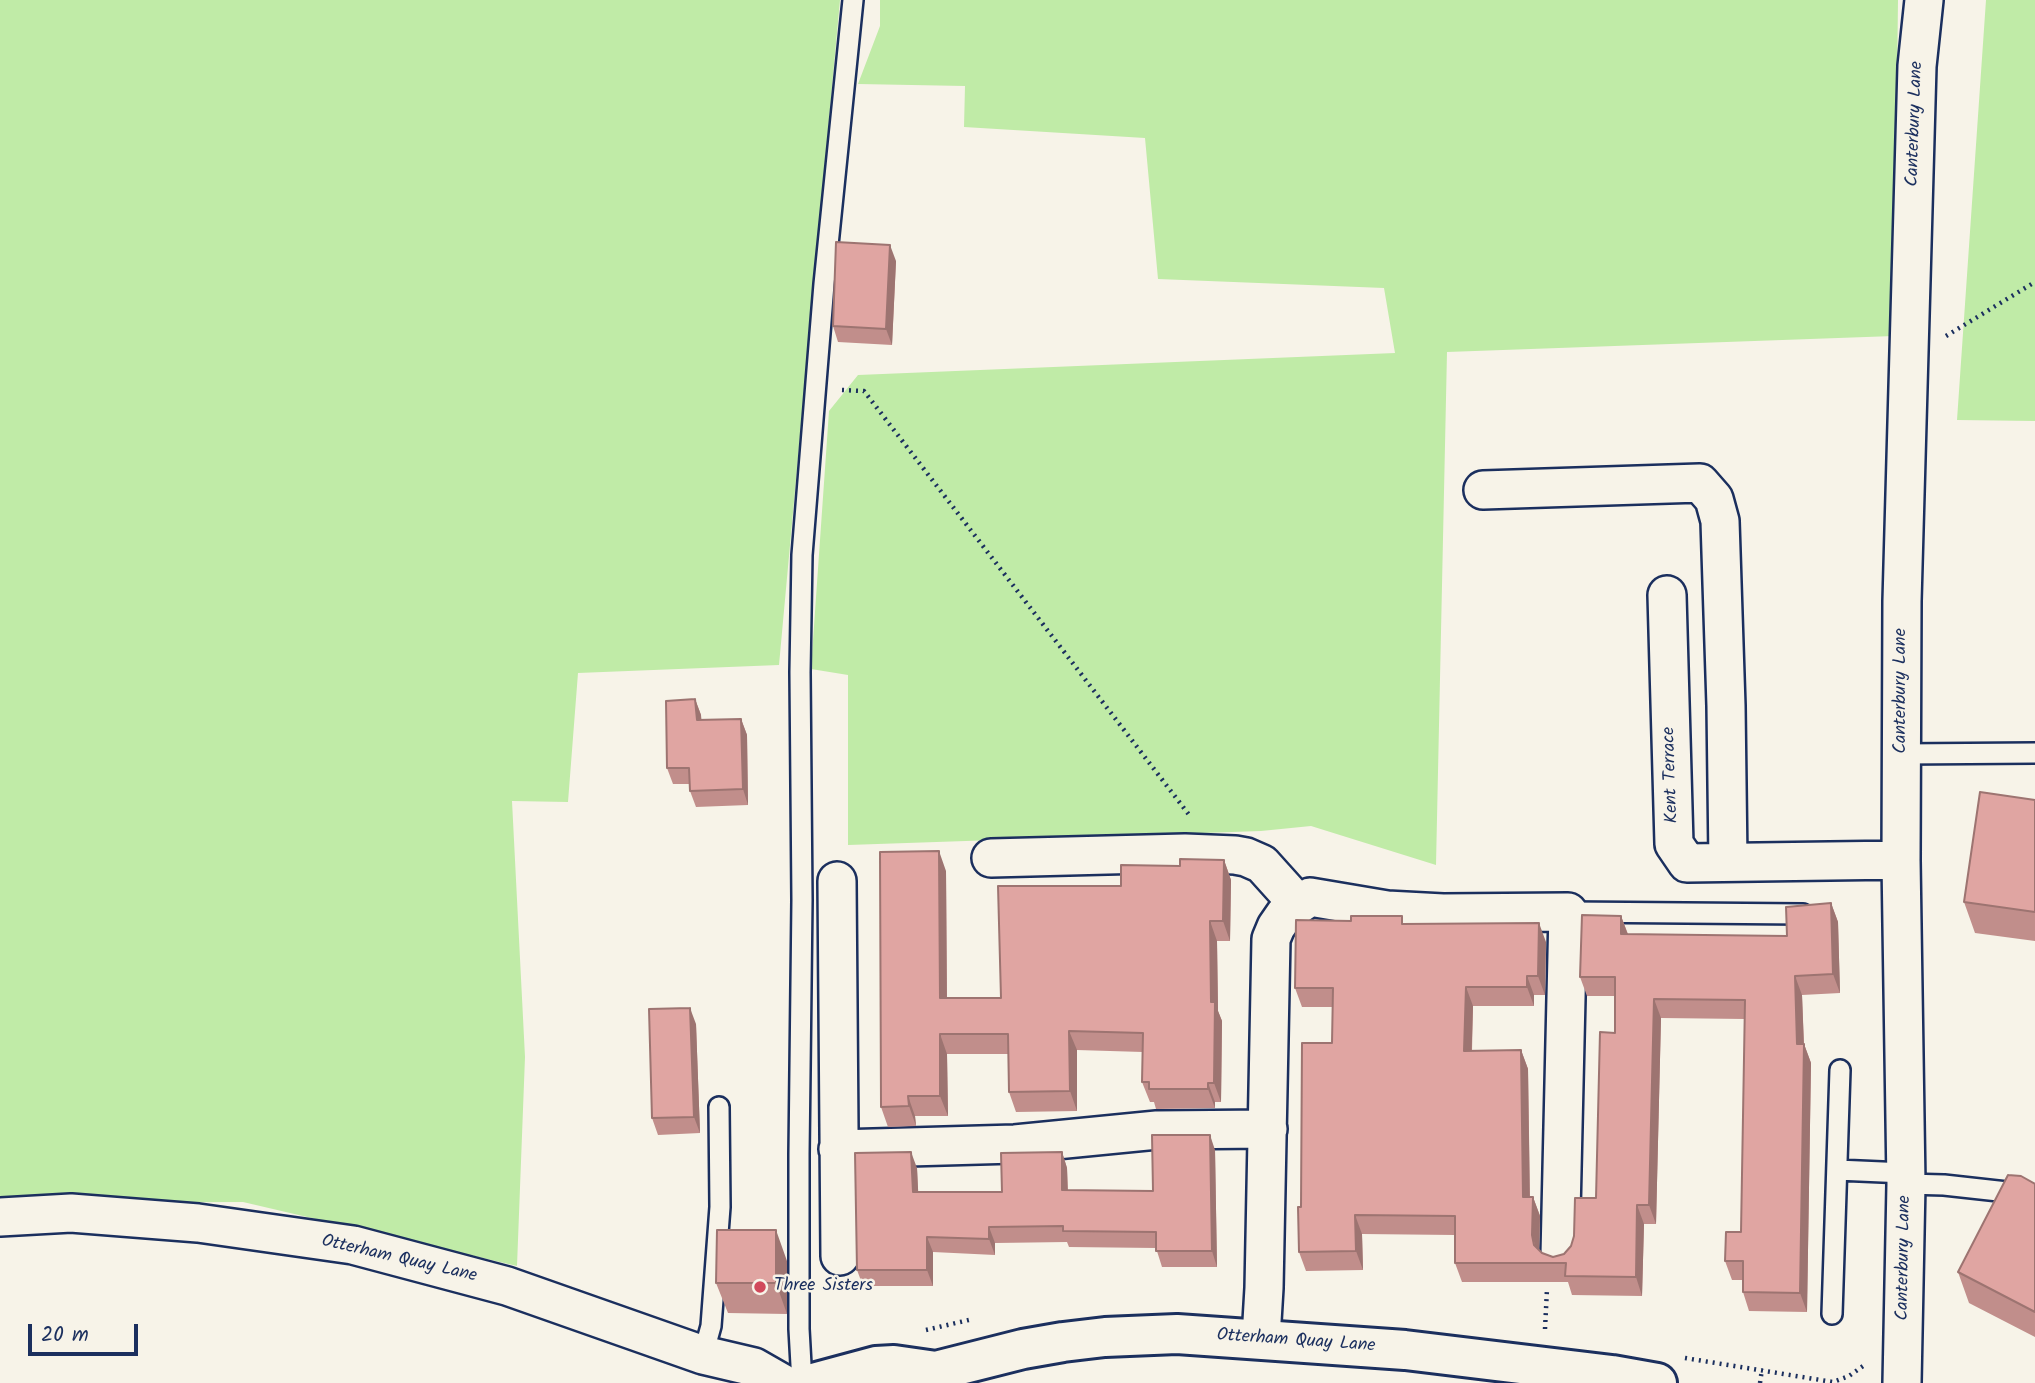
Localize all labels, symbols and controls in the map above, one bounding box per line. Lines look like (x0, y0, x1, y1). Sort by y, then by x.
street label: Canterbury Lane (1903, 61, 1929, 187)
street label: Canterbury Lane (1891, 628, 1913, 754)
street label: Kent Terrace (1660, 726, 1684, 824)
street label: Canterbury Lane (1893, 1195, 1917, 1321)
street label: Otterham Quay Lane (319, 1232, 479, 1288)
place label: Three Sisters (774, 1276, 873, 1298)
marker: Three Sisters (752, 1279, 768, 1295)
scale bar (32, 1310, 142, 1354)
text: 20 m (41, 1319, 89, 1352)
street label: Otterham Quay Lane (1216, 1326, 1376, 1358)

